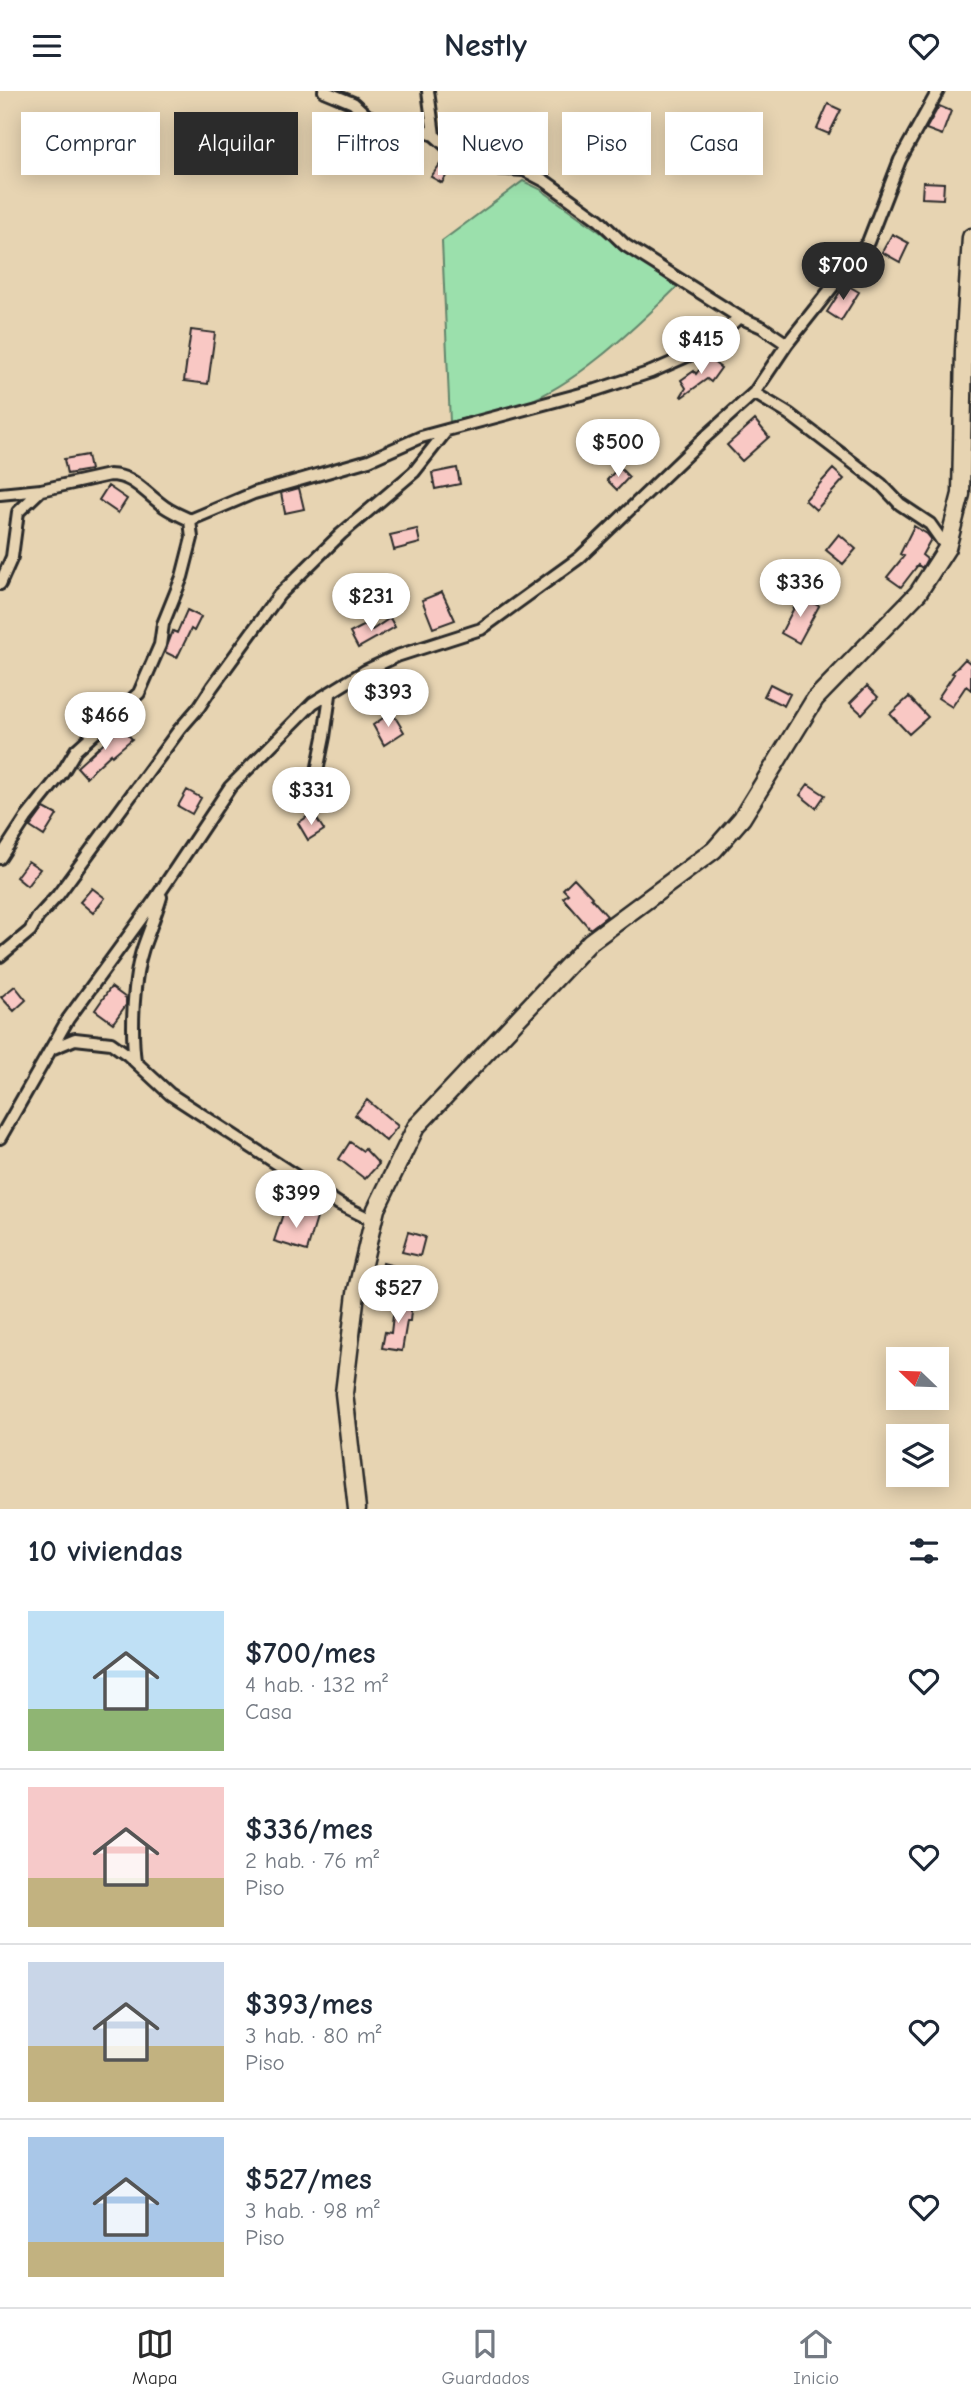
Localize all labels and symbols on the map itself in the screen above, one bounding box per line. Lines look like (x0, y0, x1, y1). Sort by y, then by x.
pin: $700 (802, 243, 884, 302)
pin: $415 (660, 317, 742, 376)
pin: $500 (577, 419, 659, 479)
pin: $336 (759, 559, 841, 619)
pin: $231 (330, 573, 412, 633)
pin: $393 (347, 669, 429, 729)
pin: $466 (64, 693, 146, 752)
pin: $331 (270, 767, 352, 827)
pin: $399 (255, 1171, 337, 1230)
pin: $527 (357, 1265, 439, 1325)
north arrow (886, 1347, 948, 1411)

